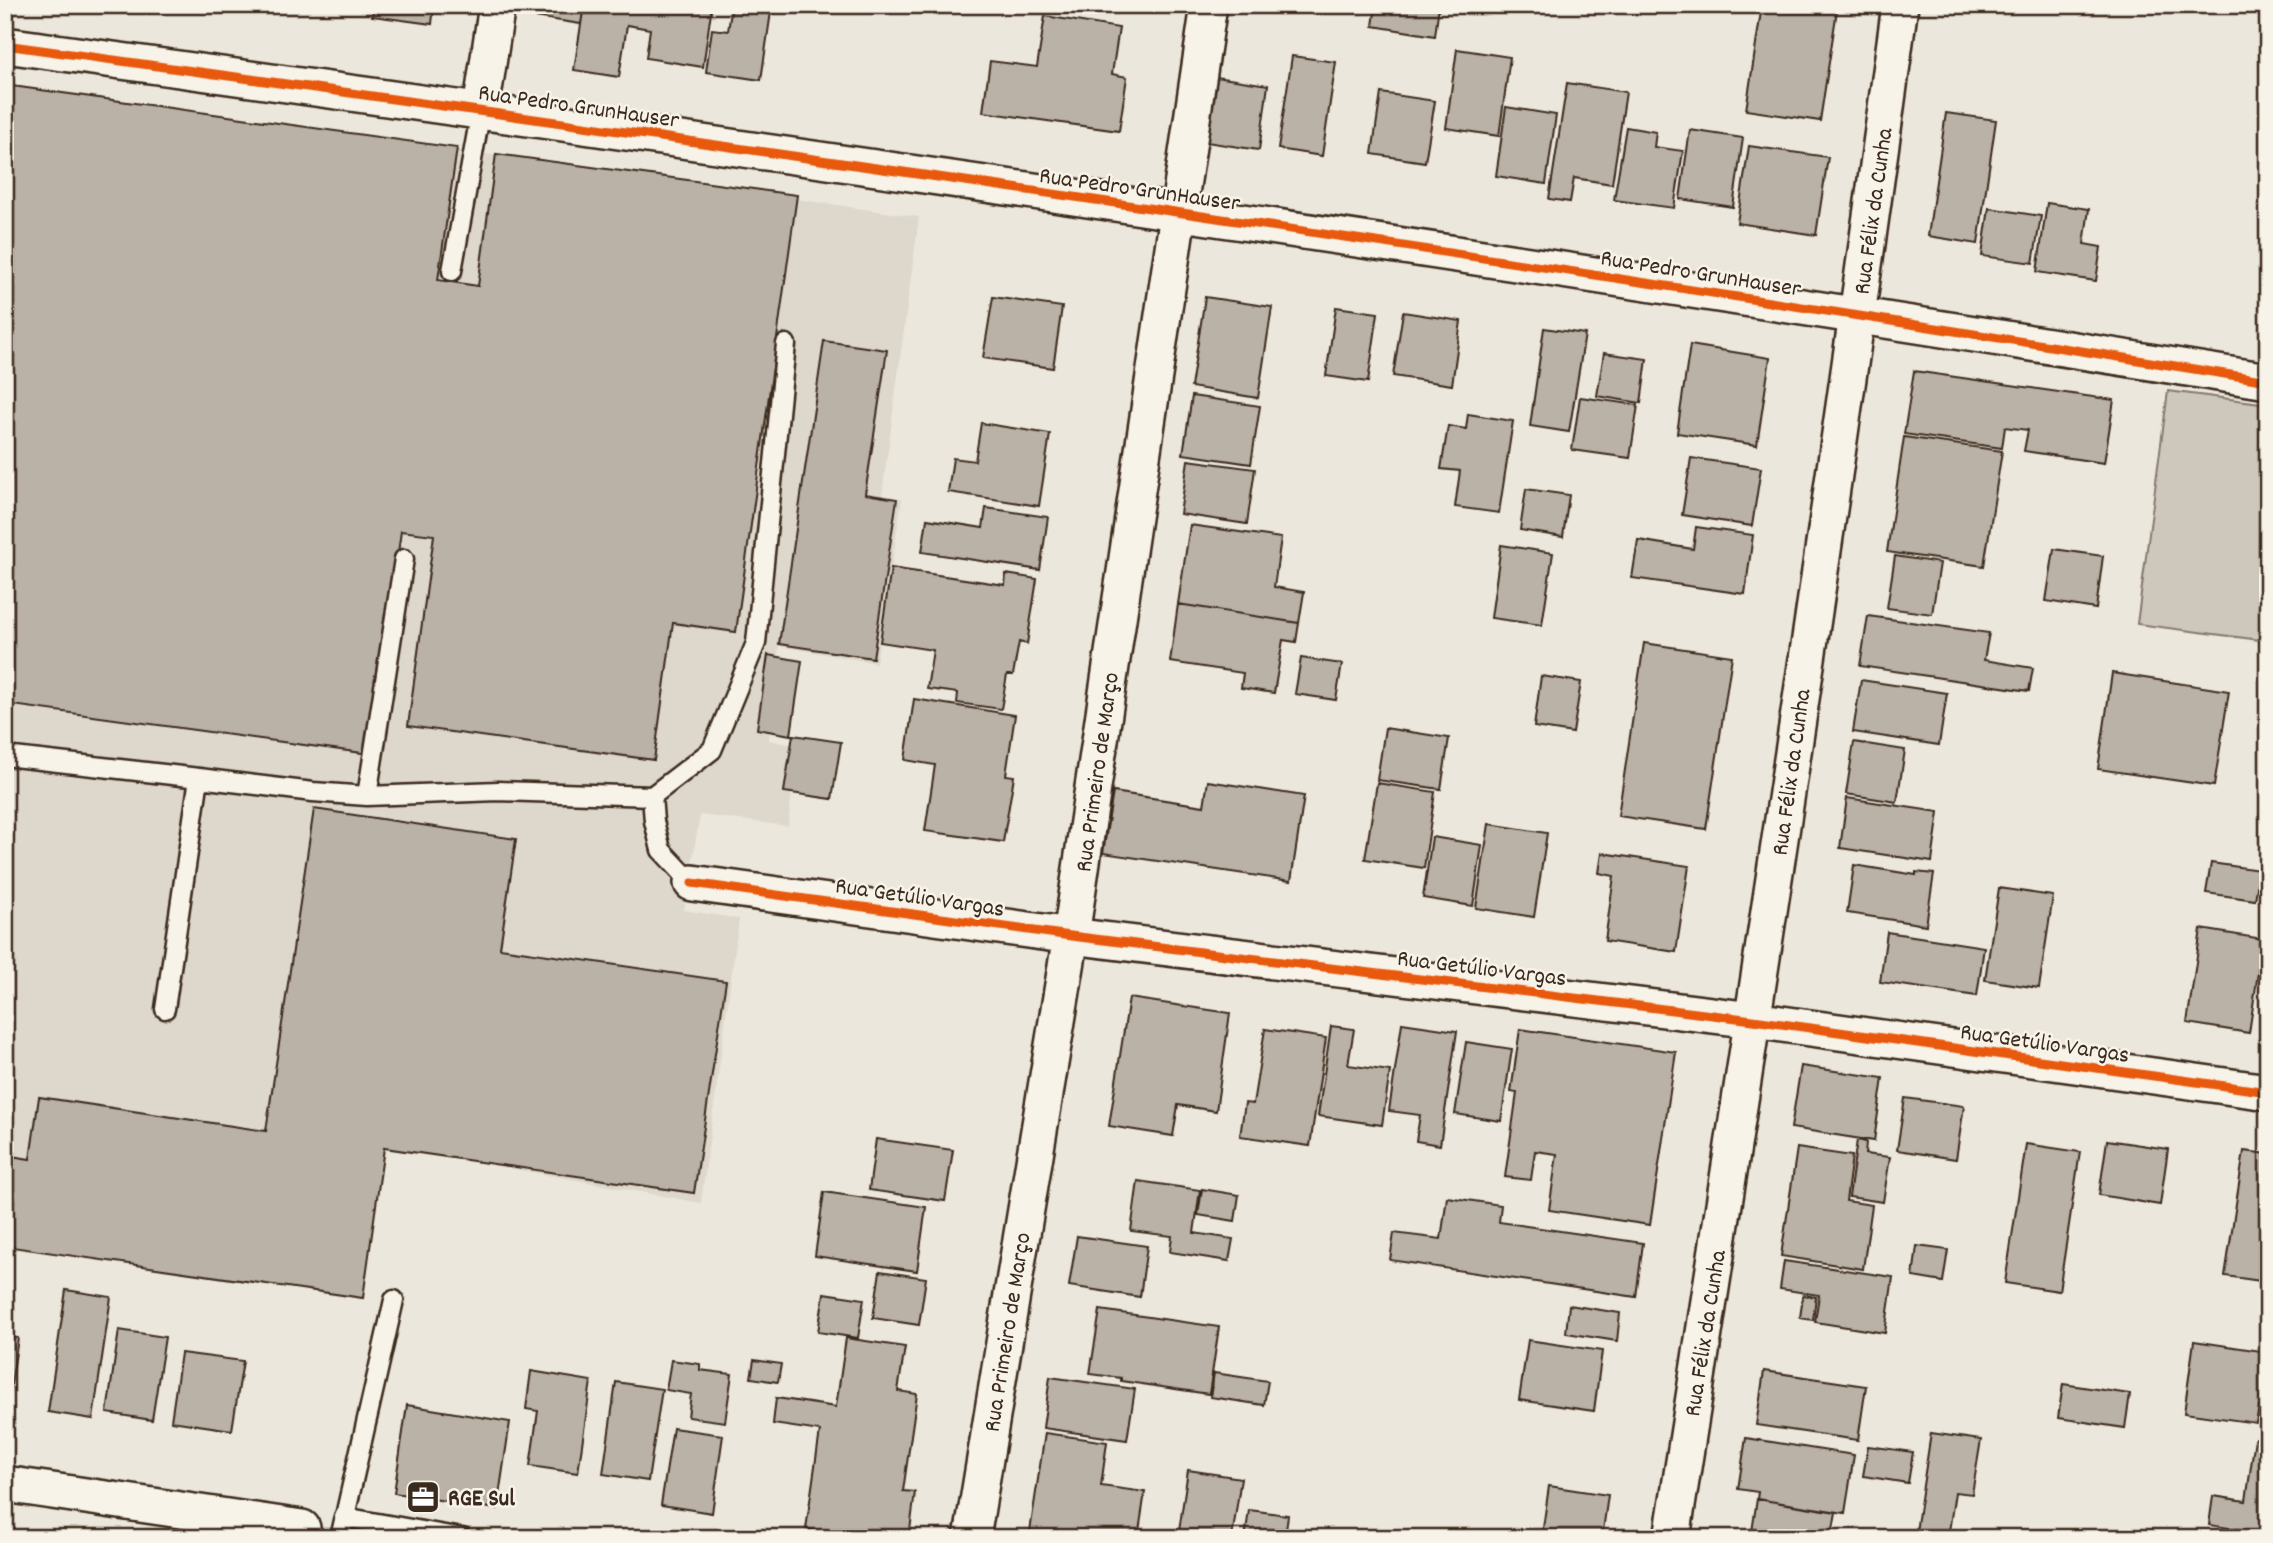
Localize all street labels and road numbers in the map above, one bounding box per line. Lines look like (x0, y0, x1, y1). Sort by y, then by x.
street label: Rua Pedro GrunHauser (476, 77, 681, 139)
street label: Rua Félix da Cunha (1846, 125, 1904, 297)
street label: Rua Pedro GrunHauser (1037, 160, 1242, 222)
street label: Rua Pedro GrunHauser (1598, 242, 1803, 308)
street label: Rua Primeiro de Março (1068, 670, 1130, 874)
street label: Rua Félix da Cunha (1764, 686, 1822, 858)
street label: Rua Getúlio Vargas (833, 870, 1006, 928)
street label: Rua Getúlio Vargas (1395, 943, 1568, 997)
street label: Rua Getúlio Vargas (1958, 1016, 2131, 1074)
street label: Rua Primeiro de Março (976, 1230, 1042, 1435)
street label: Rua Félix da Cunha (1677, 1247, 1737, 1419)

